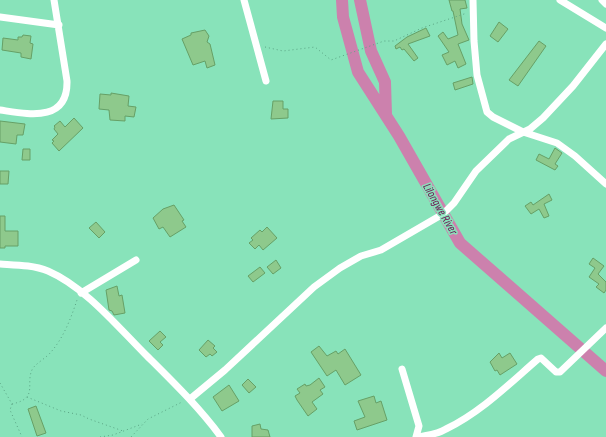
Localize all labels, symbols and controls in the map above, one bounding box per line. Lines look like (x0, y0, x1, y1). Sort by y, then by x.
water label: Lilongwe River (419, 181, 461, 238)

